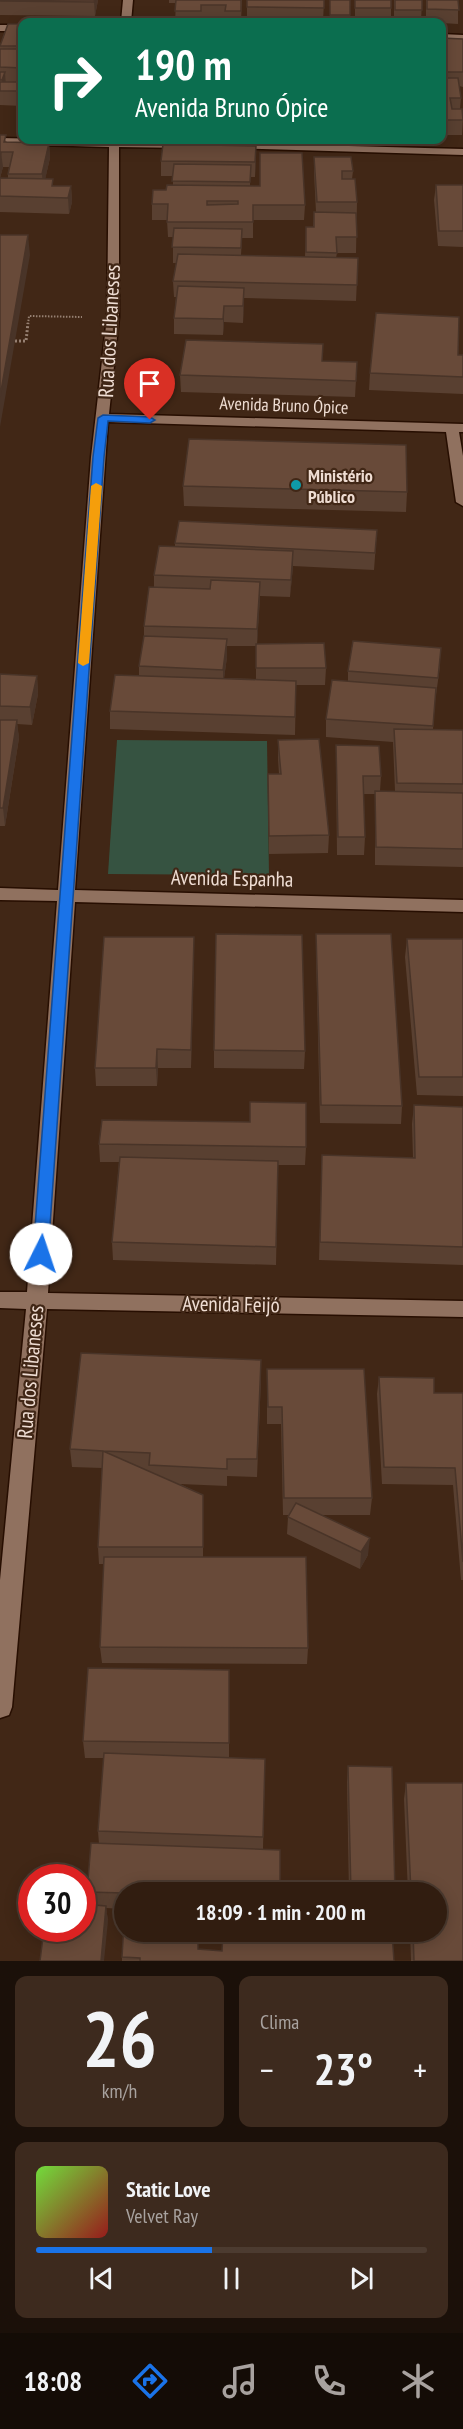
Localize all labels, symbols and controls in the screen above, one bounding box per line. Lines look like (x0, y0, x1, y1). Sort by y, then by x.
text: 190 m (135, 37, 232, 92)
icon: right (36, 42, 114, 120)
text: Avenida Bruno Ópice (135, 90, 328, 124)
street label: Rua dos Libaneses (92, 264, 126, 398)
pin (124, 358, 175, 420)
icon: arrive (133, 367, 166, 400)
street label: Avenida Bruno Ópice (219, 391, 349, 419)
place label: Ministério Público (308, 464, 373, 508)
marker: Ministério Público (289, 478, 303, 492)
street label: Avenida Espanha (171, 863, 293, 893)
position arrow (9, 1222, 73, 1286)
street label: Avenida Feijó (182, 1290, 280, 1318)
street label: Rua dos Libaneses (11, 1304, 49, 1440)
speed limit sign: 30 (18, 1864, 96, 1942)
text: 18:09 · 1 min · 200 m (195, 1898, 366, 1926)
text: 26 (82, 1988, 157, 2089)
text: Clima (260, 2009, 299, 2035)
text: 23° (314, 2039, 373, 2097)
text: − (260, 2048, 274, 2091)
text: + (413, 2048, 427, 2091)
text: km/h (102, 2078, 137, 2104)
text: Static Love (126, 2175, 211, 2203)
text: Velvet Ray (126, 2203, 198, 2229)
icon: previous (85, 2262, 118, 2295)
icon: pause (215, 2262, 248, 2295)
icon: next (345, 2262, 378, 2295)
icon: directions (129, 2360, 171, 2402)
icon: music (219, 2360, 261, 2402)
icon: phone (308, 2360, 350, 2402)
icon: climate (397, 2360, 439, 2402)
text: 18:08 (24, 2364, 82, 2398)

